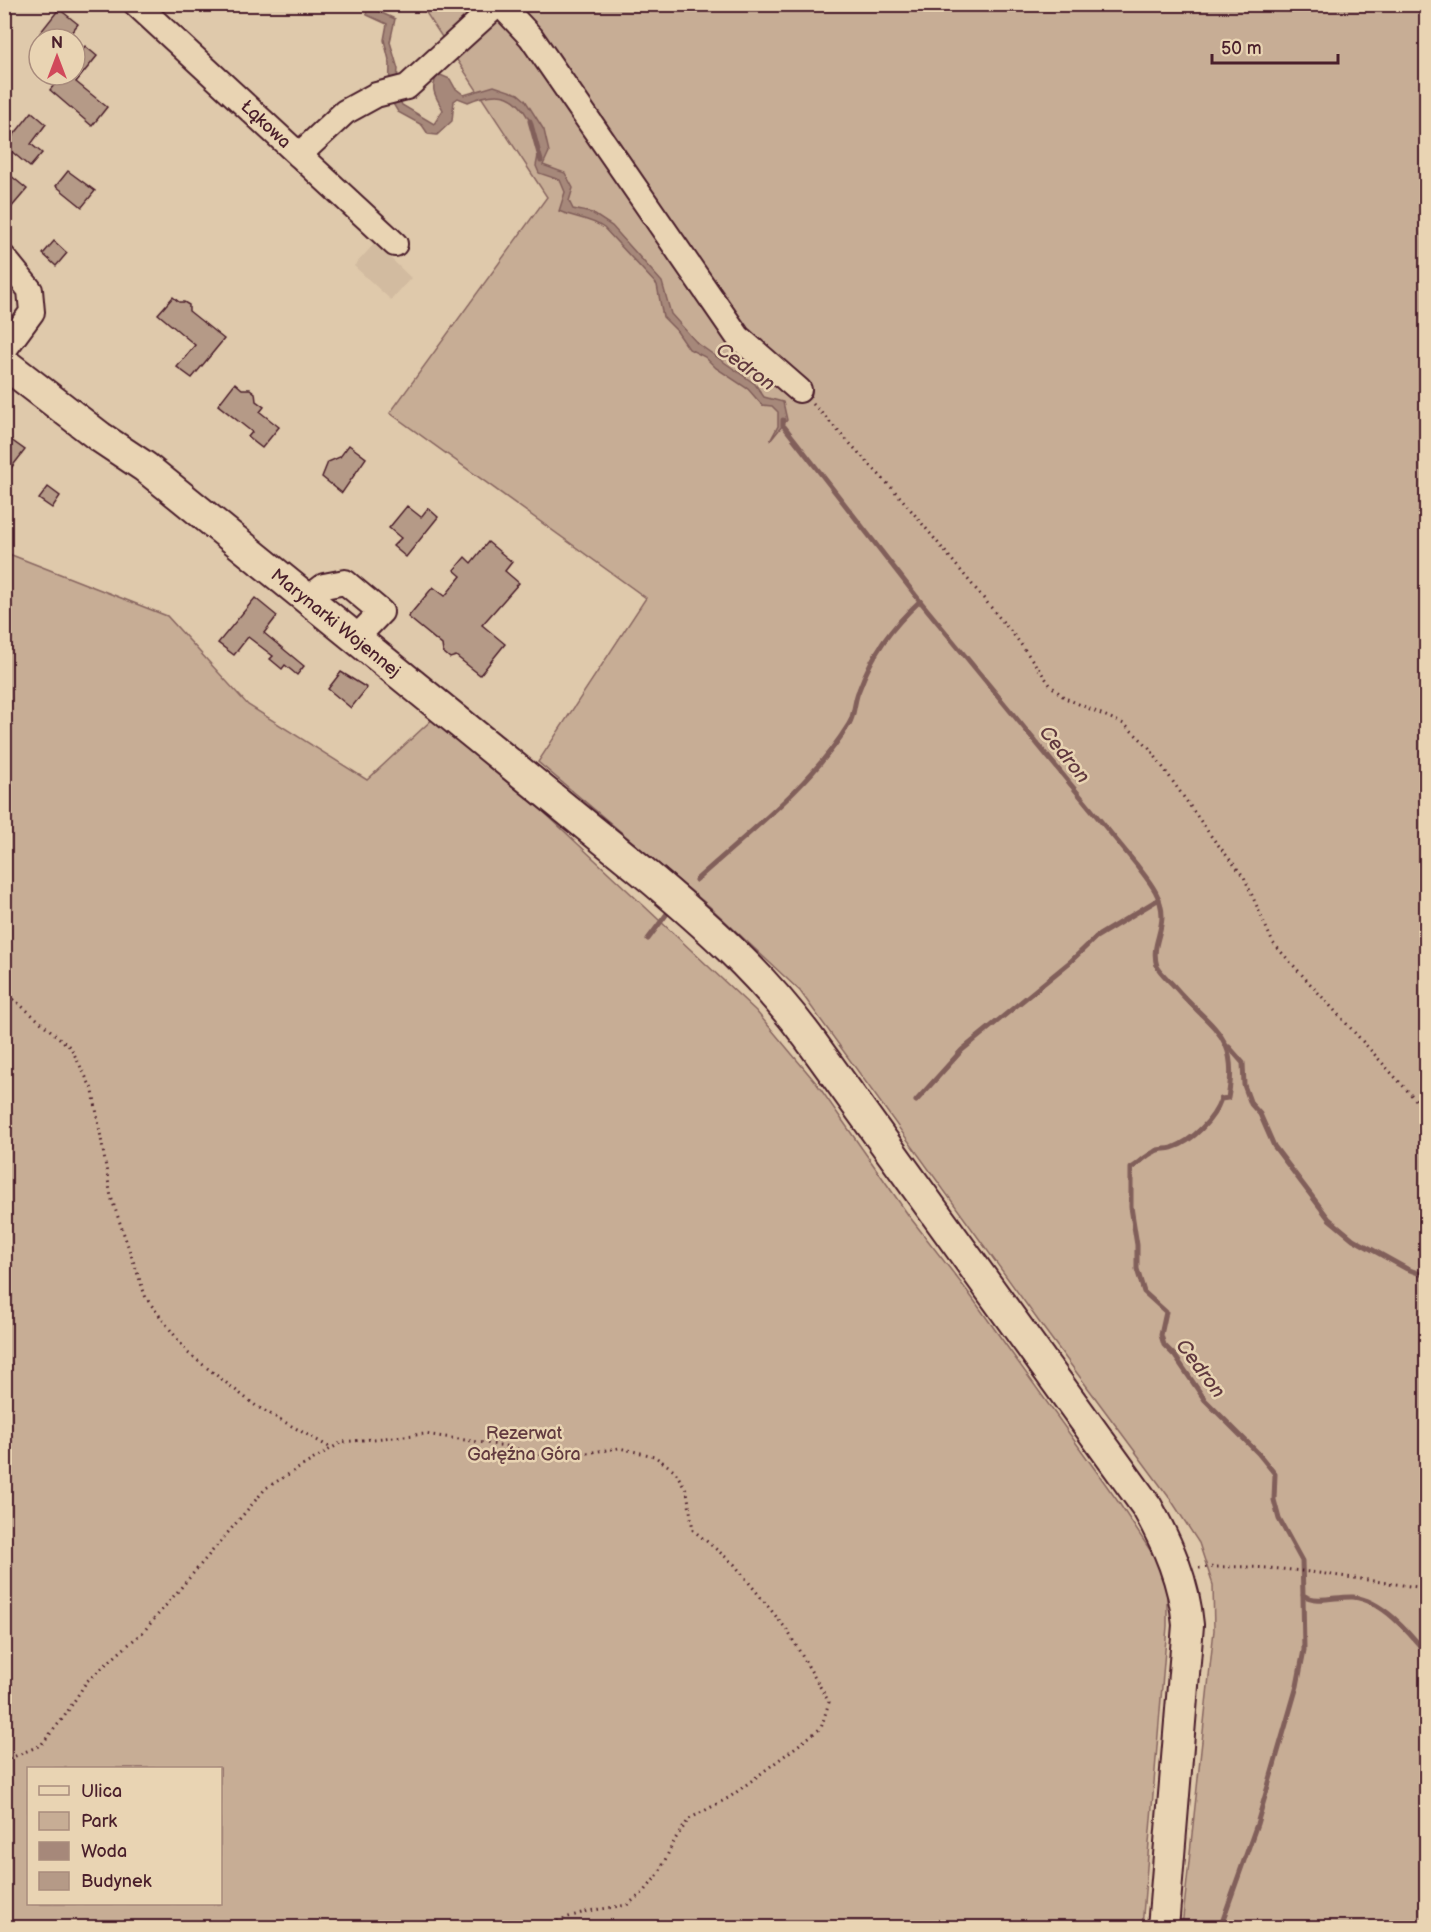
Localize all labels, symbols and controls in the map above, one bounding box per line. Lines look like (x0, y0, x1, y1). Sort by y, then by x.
north arrow (27, 27, 87, 87)
scale bar (1212, 27, 1338, 65)
text: N (51, 34, 63, 53)
text: 50 m (1221, 38, 1262, 59)
street label: Łąkowa (236, 96, 295, 153)
water label: Cedron (711, 337, 780, 396)
street label: Marynarki Wojennej (267, 565, 405, 682)
water label: Cedron (1034, 721, 1095, 788)
water label: Cedron (1170, 1335, 1230, 1403)
park label: Rezerwat Gałęźna Góra (467, 1423, 581, 1465)
legend (27, 1767, 222, 1905)
text: Ulica (81, 1781, 122, 1802)
text: Park (81, 1811, 117, 1832)
text: Woda (81, 1841, 127, 1862)
text: Budynek (81, 1871, 152, 1892)

